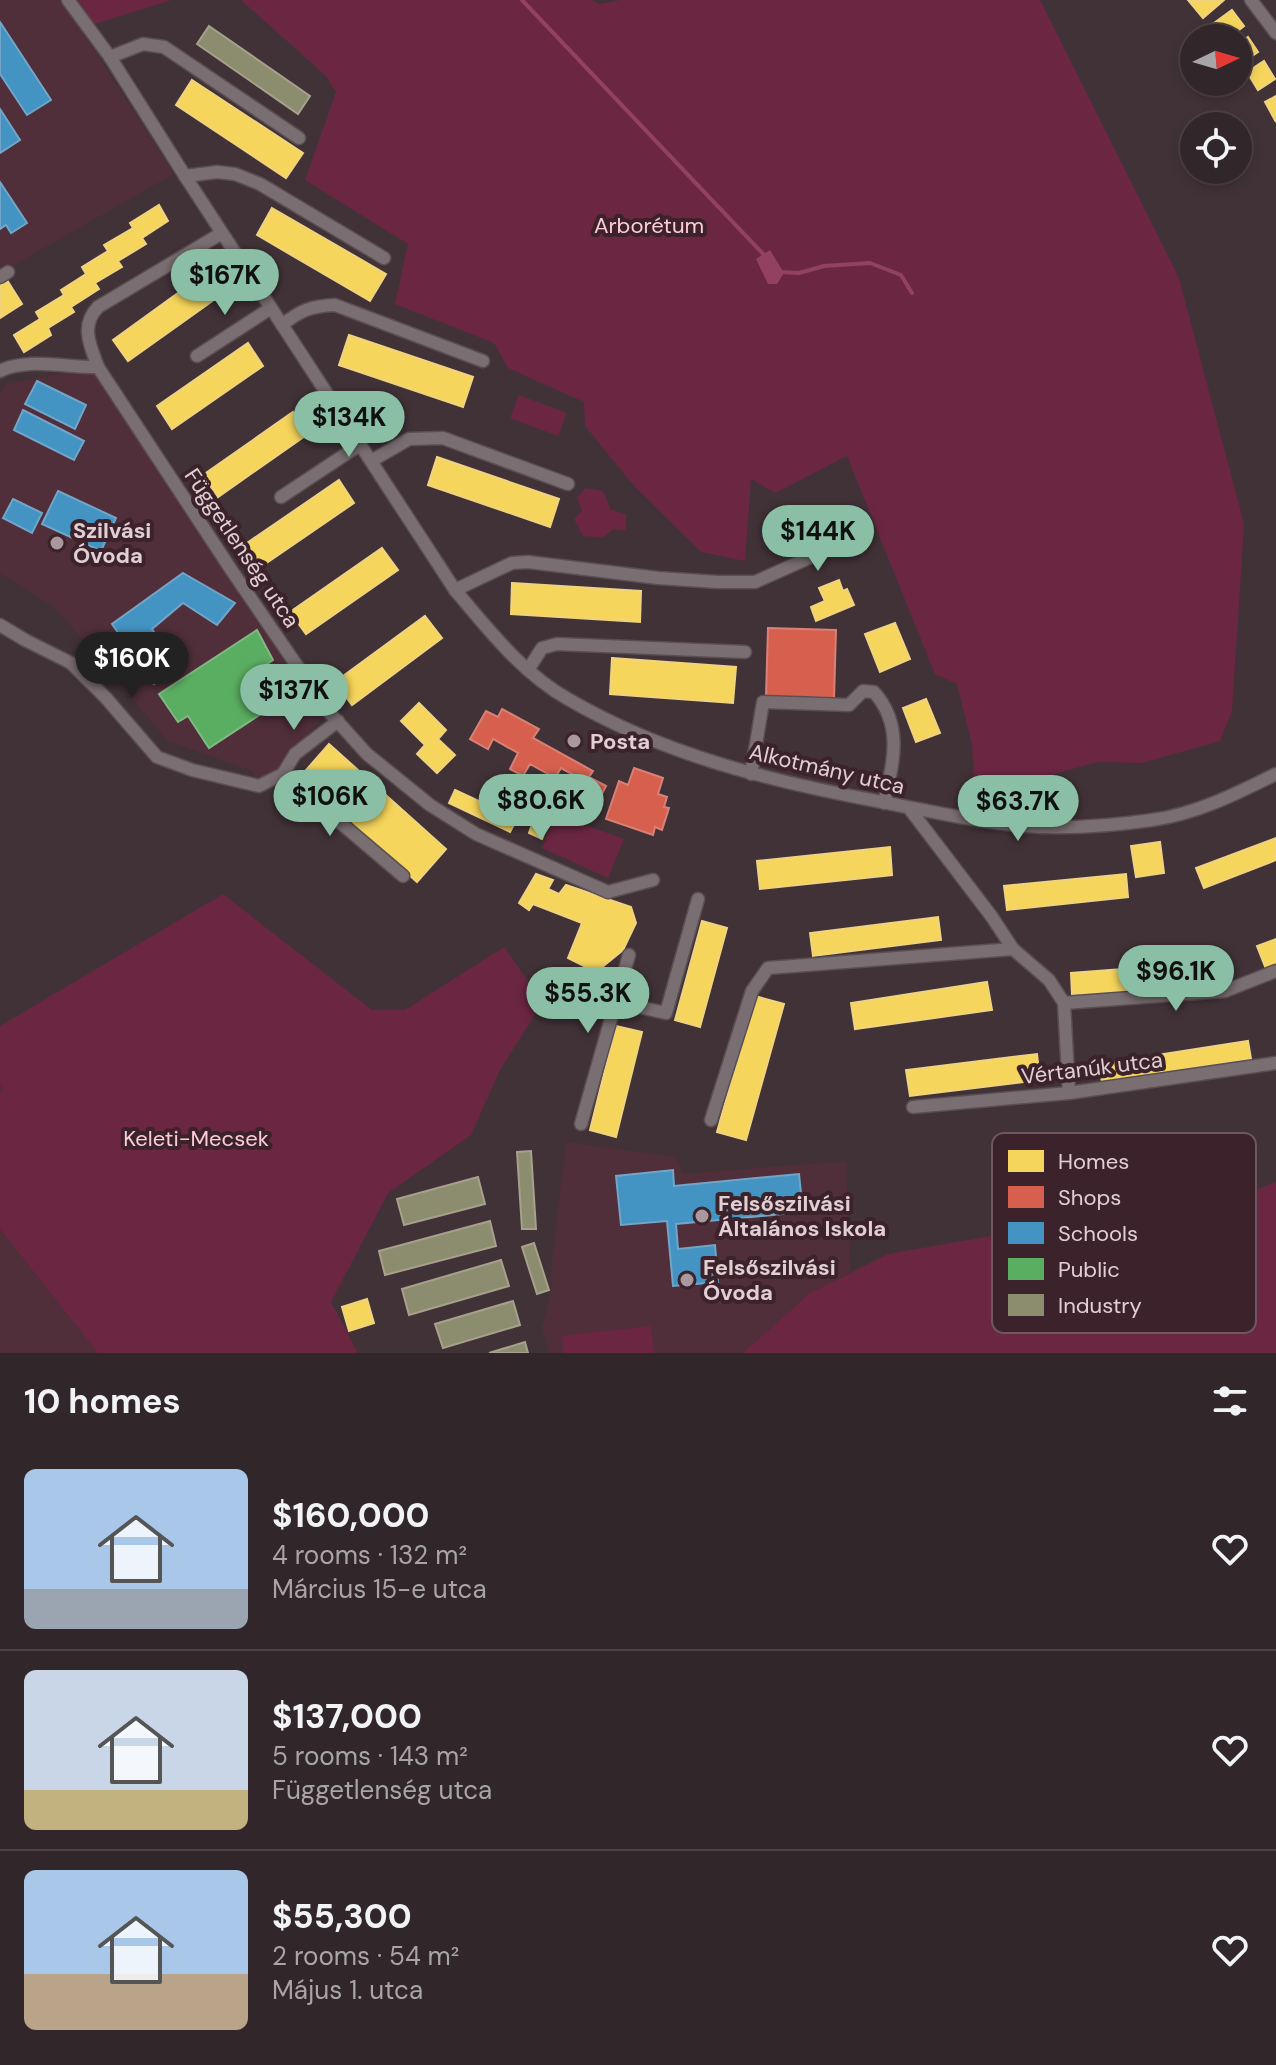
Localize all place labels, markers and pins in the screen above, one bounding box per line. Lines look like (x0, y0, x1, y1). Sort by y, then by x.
pin: $167K (169, 249, 281, 317)
pin: $134K (293, 391, 405, 459)
pin: $144K (762, 505, 874, 573)
place label: Szilvási Óvoda (73, 516, 151, 570)
marker: Szilvási Óvoda (48, 534, 66, 552)
pin: $160K (76, 632, 188, 700)
pin: $137K (238, 664, 350, 732)
place label: Posta (590, 727, 650, 756)
marker: Posta (565, 732, 583, 750)
pin: $106K (274, 770, 386, 838)
pin: $80.6K (476, 774, 606, 842)
pin: $63.7K (953, 775, 1083, 843)
pin: $96.1K (1111, 945, 1241, 1013)
pin: $55.3K (523, 967, 653, 1035)
place label: Felsőszilvási Általános Iskola (718, 1189, 886, 1243)
marker: Felsőszilvási Általános Iskola (693, 1207, 711, 1225)
place label: Felsőszilvási Óvoda (703, 1253, 836, 1307)
marker: Felsőszilvási Óvoda (678, 1271, 696, 1289)

